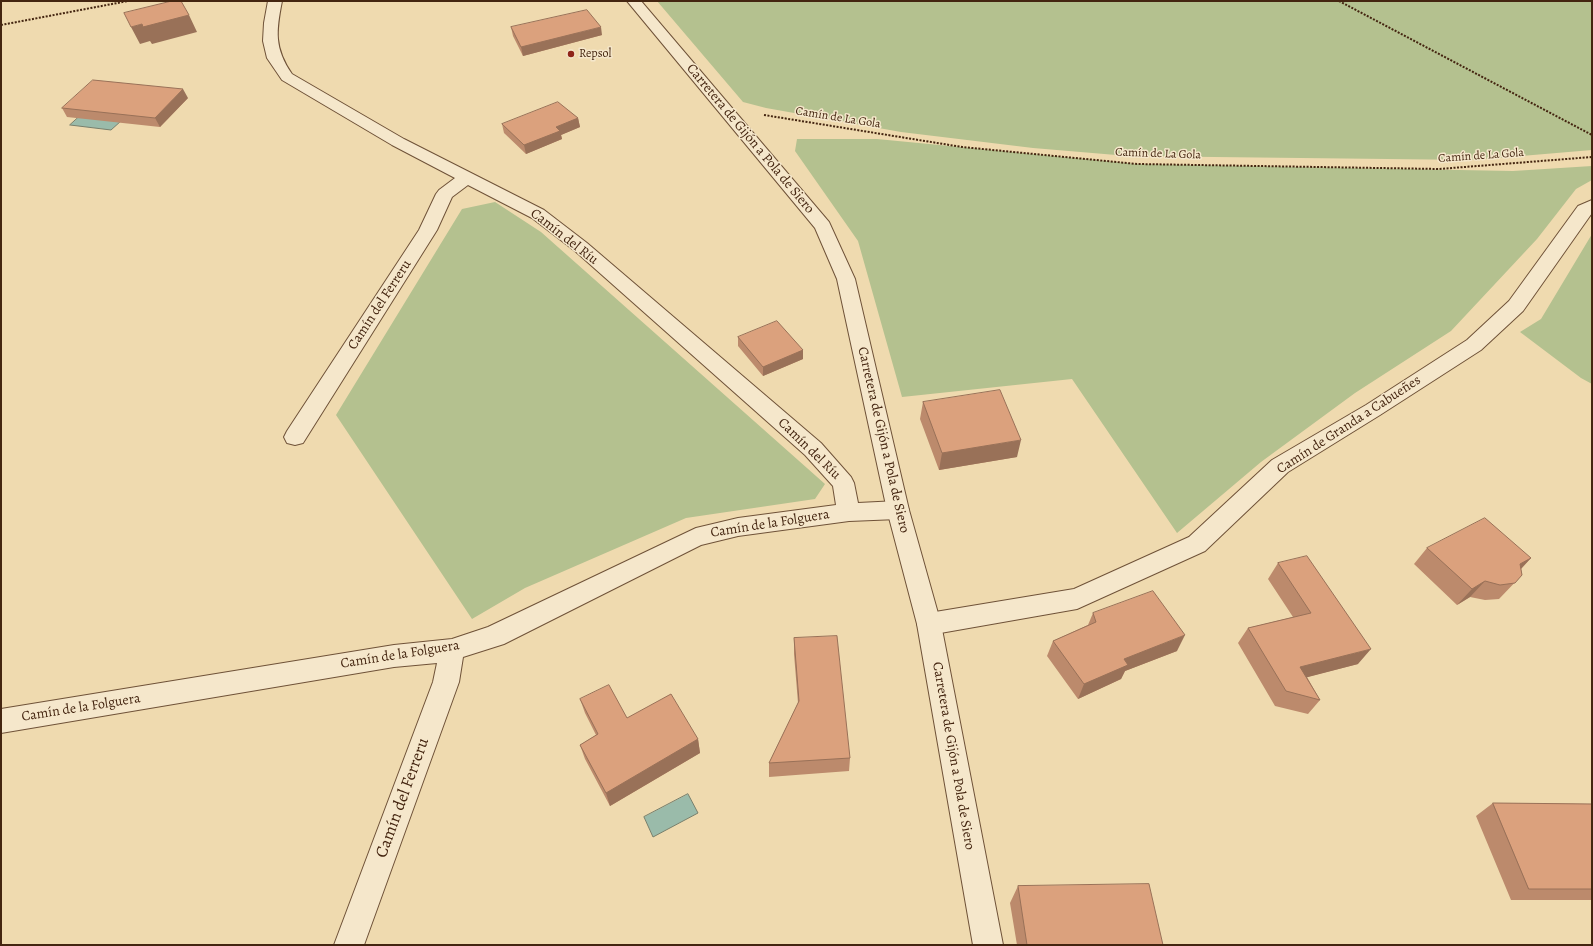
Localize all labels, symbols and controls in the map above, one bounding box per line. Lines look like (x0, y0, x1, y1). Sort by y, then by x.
place label: Repsol (579, 47, 611, 61)
marker: Repsol (566, 49, 576, 59)
street label: Carretera de Gijón a Pola de Siero (682, 61, 818, 217)
street label: Camín de La Gola (794, 104, 882, 132)
street label: Camín de La Gola (1115, 145, 1201, 163)
street label: Camín de La Gola (1438, 146, 1524, 166)
street label: Camín del Ríu (527, 205, 601, 269)
street label: Camín del Ferreru (345, 257, 415, 353)
street label: Carretera de Gijón a Pola de Siero (853, 345, 913, 535)
street label: Camín de Granda a Cabueñes (1274, 372, 1424, 478)
street label: Camín del Ríu (774, 415, 844, 483)
street label: Camín de la Folguera (709, 506, 831, 542)
street label: Camín de la Folguera (339, 637, 461, 673)
street label: Carretera de Gijón a Pola de Siero (928, 661, 978, 851)
street label: Camín de la Folguera (20, 690, 142, 726)
street label: Camín del Ferreru (372, 735, 434, 861)

